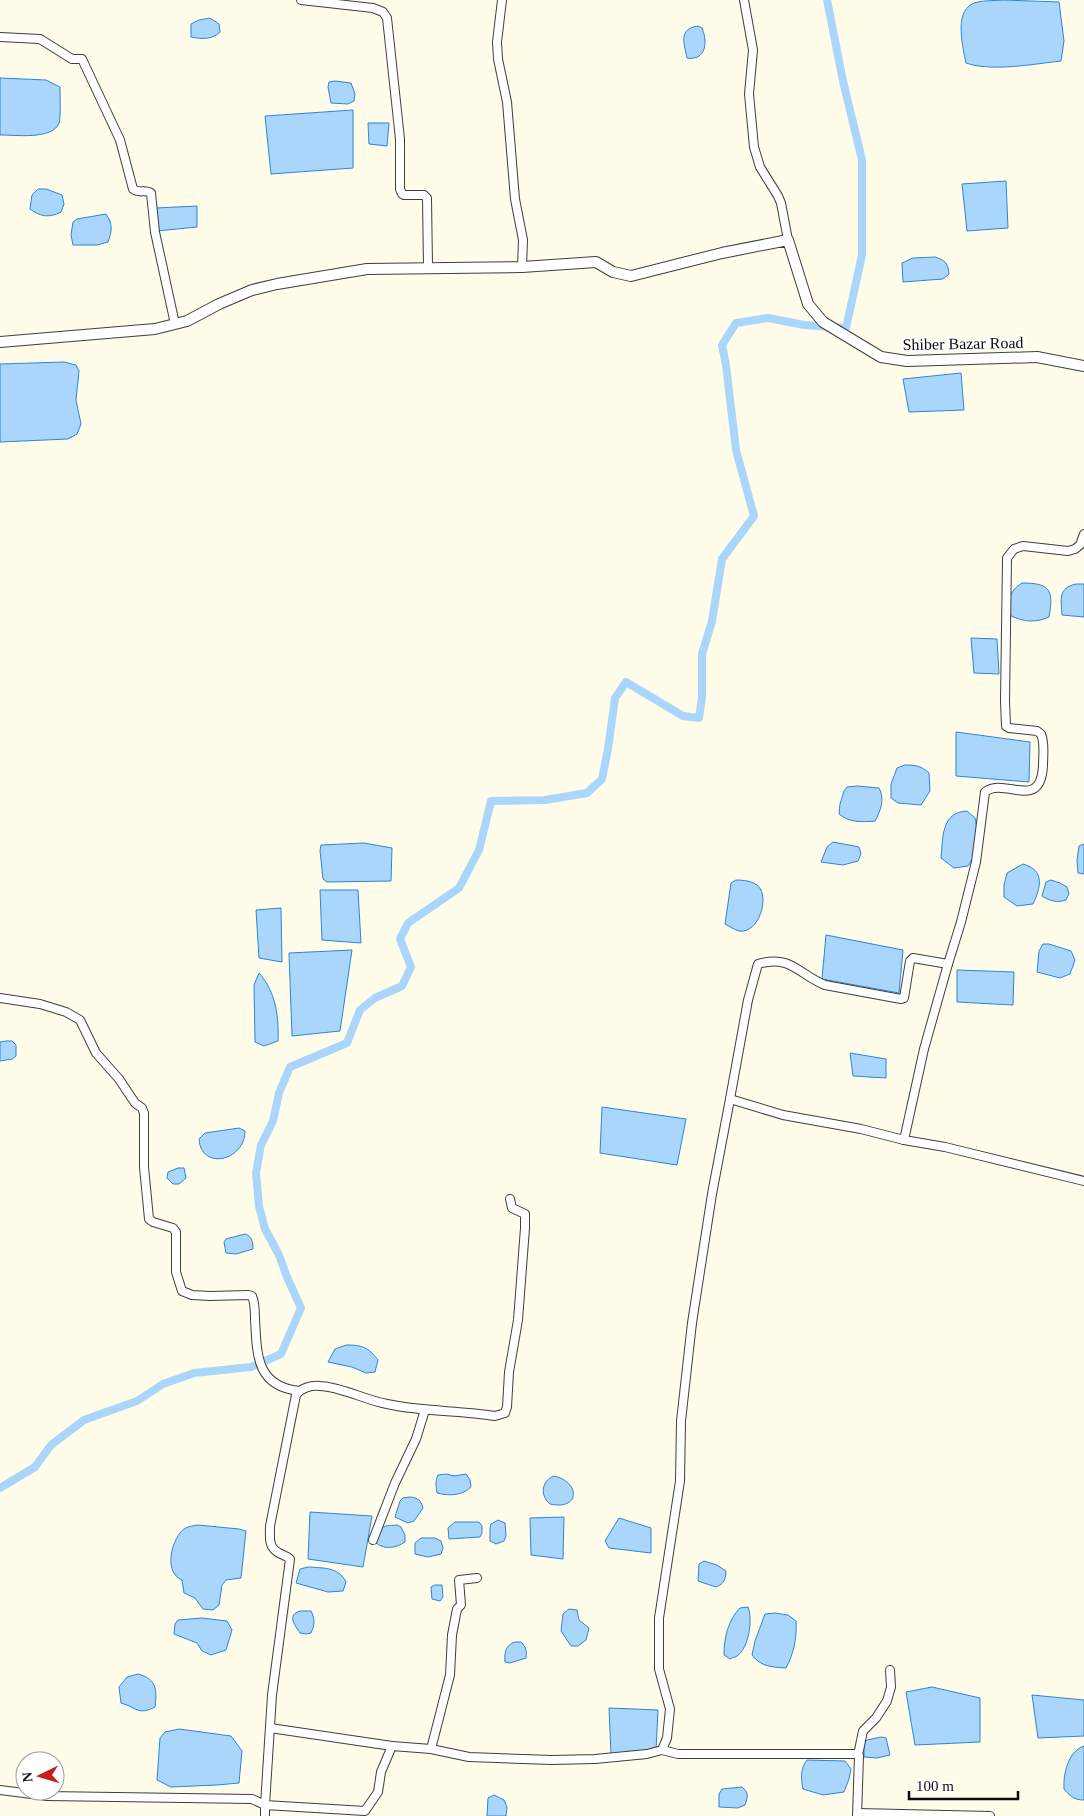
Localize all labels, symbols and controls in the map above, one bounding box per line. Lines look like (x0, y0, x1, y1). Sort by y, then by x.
street label: Shiber Bazar Road (902, 334, 1024, 353)
north arrow (15, 1751, 65, 1801)
scale bar (909, 1768, 1018, 1800)
text: N (20, 1771, 35, 1783)
text: 100 m (916, 1778, 954, 1794)

